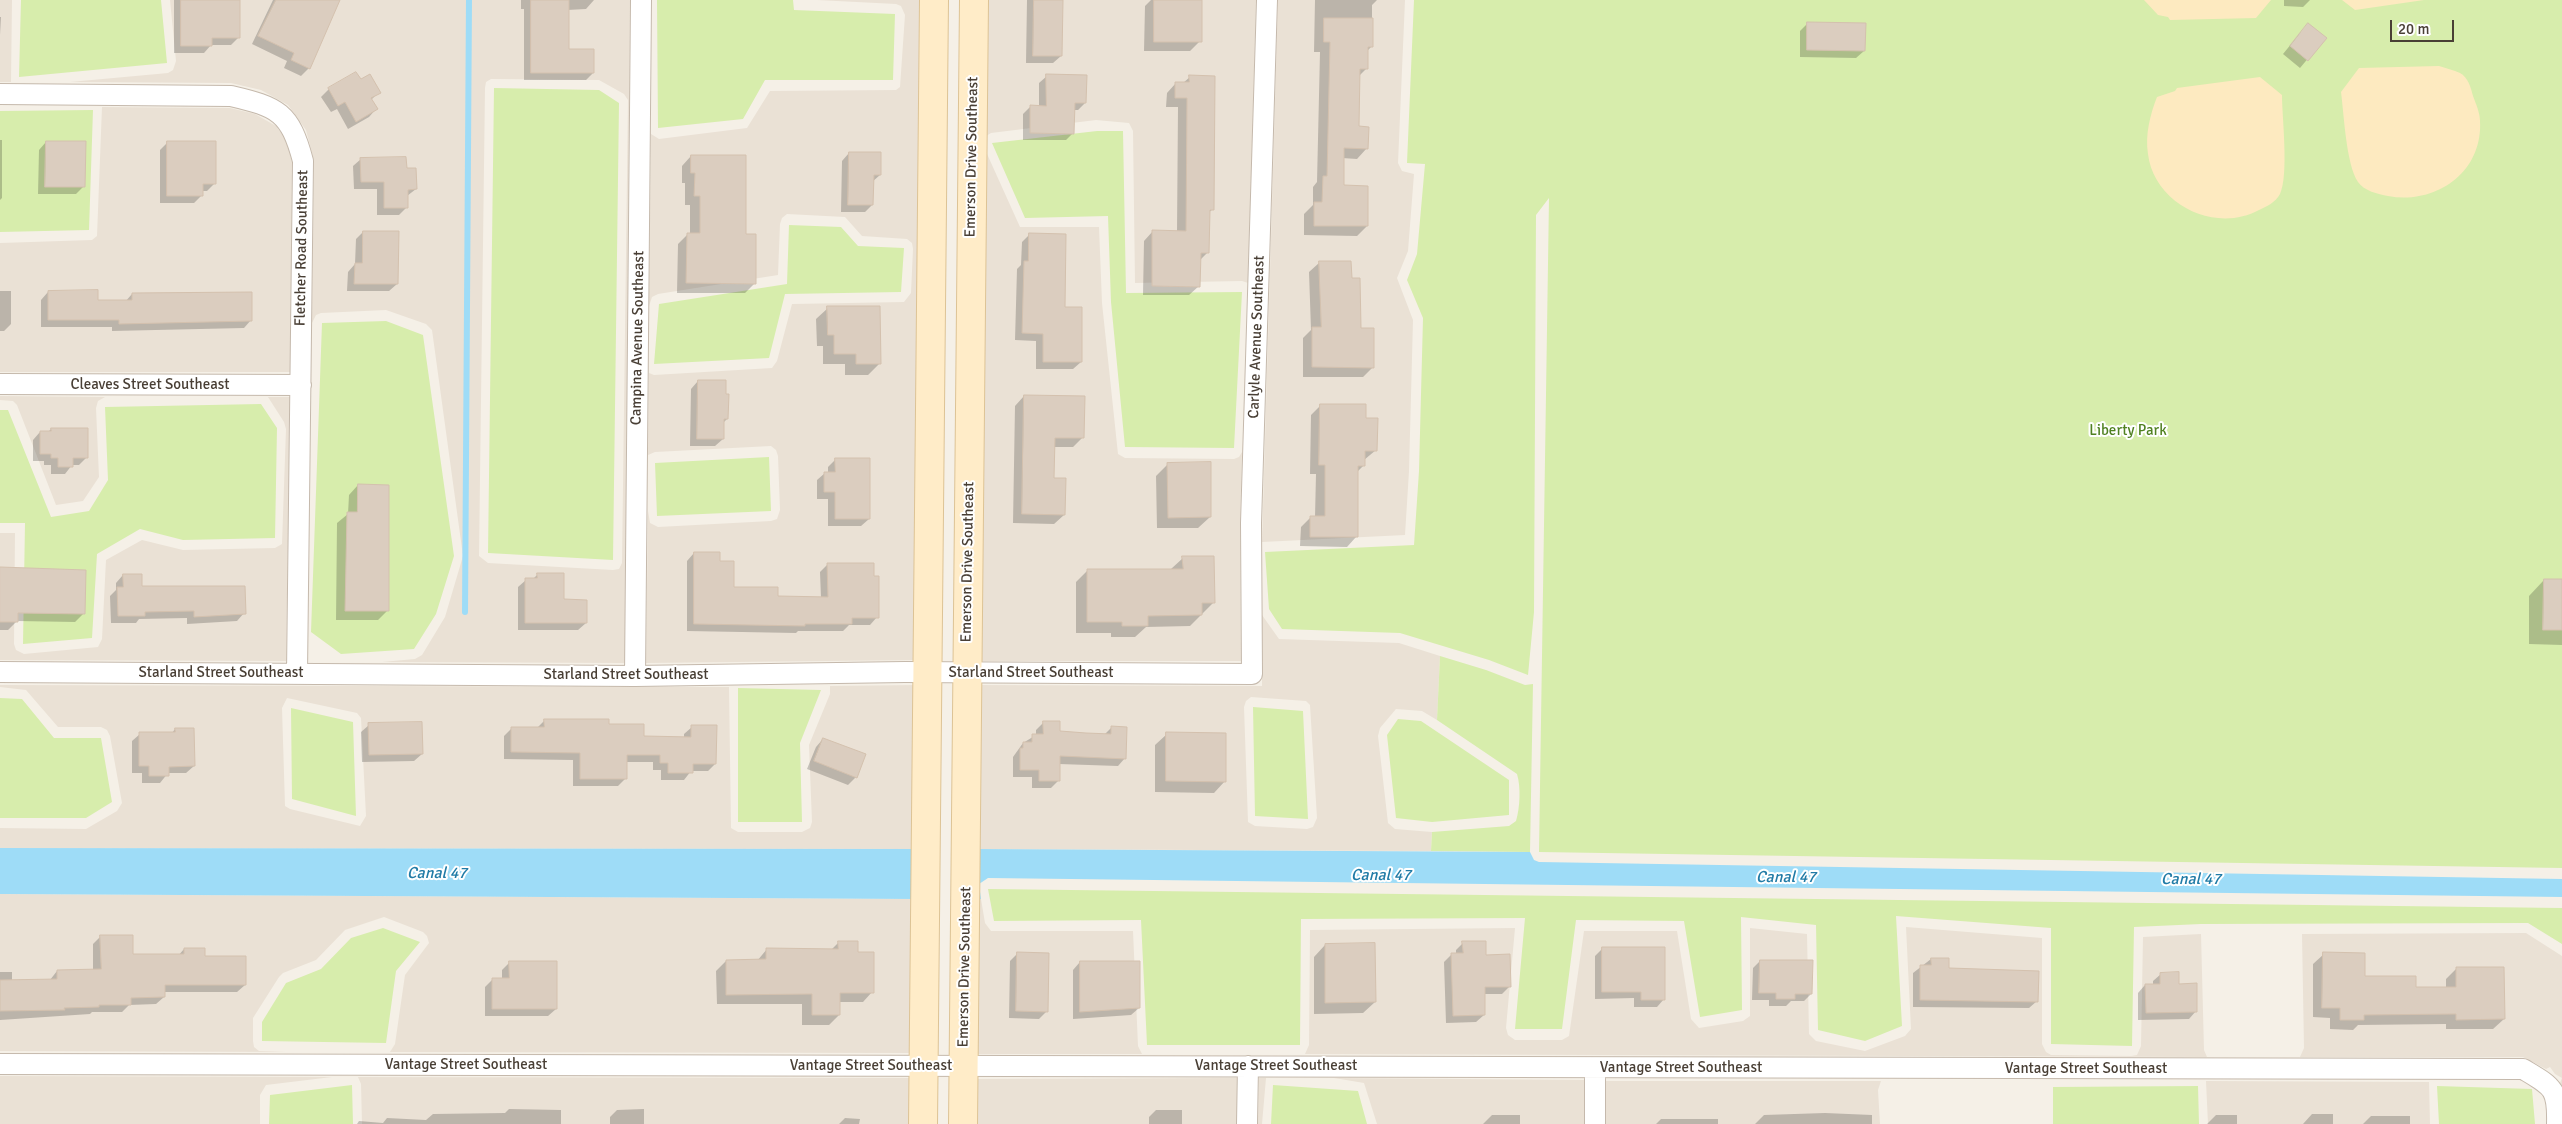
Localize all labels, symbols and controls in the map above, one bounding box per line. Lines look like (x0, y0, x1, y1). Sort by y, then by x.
scale bar (2392, 10, 2456, 42)
text: 20 m (2398, 20, 2429, 38)
street label: Emerson Drive Southeast (962, 76, 982, 238)
street label: Fletcher Road Southeast (292, 170, 312, 326)
street label: Campina Avenue Southeast (627, 251, 649, 425)
street label: Carlyle Avenue Southeast (1245, 255, 1269, 419)
street label: Cleaves Street Southeast (70, 376, 230, 394)
park label: Liberty Park (2089, 422, 2167, 440)
street label: Emerson Drive Southeast (958, 481, 978, 643)
street label: Starland Street Southeast (138, 664, 304, 682)
street label: Starland Street Southeast (948, 664, 1114, 682)
street label: Starland Street Southeast (543, 666, 709, 684)
water label: Canal 47 (407, 864, 467, 884)
water label: Canal 47 (1351, 866, 1411, 886)
water label: Canal 47 (1756, 868, 1816, 888)
water label: Canal 47 (2161, 870, 2221, 890)
street label: Emerson Drive Southeast (955, 886, 975, 1048)
street label: Vantage Street Southeast (385, 1056, 547, 1074)
street label: Vantage Street Southeast (790, 1057, 952, 1075)
street label: Vantage Street Southeast (1195, 1057, 1357, 1075)
street label: Vantage Street Southeast (1600, 1059, 1762, 1077)
street label: Vantage Street Southeast (2005, 1060, 2167, 1078)

